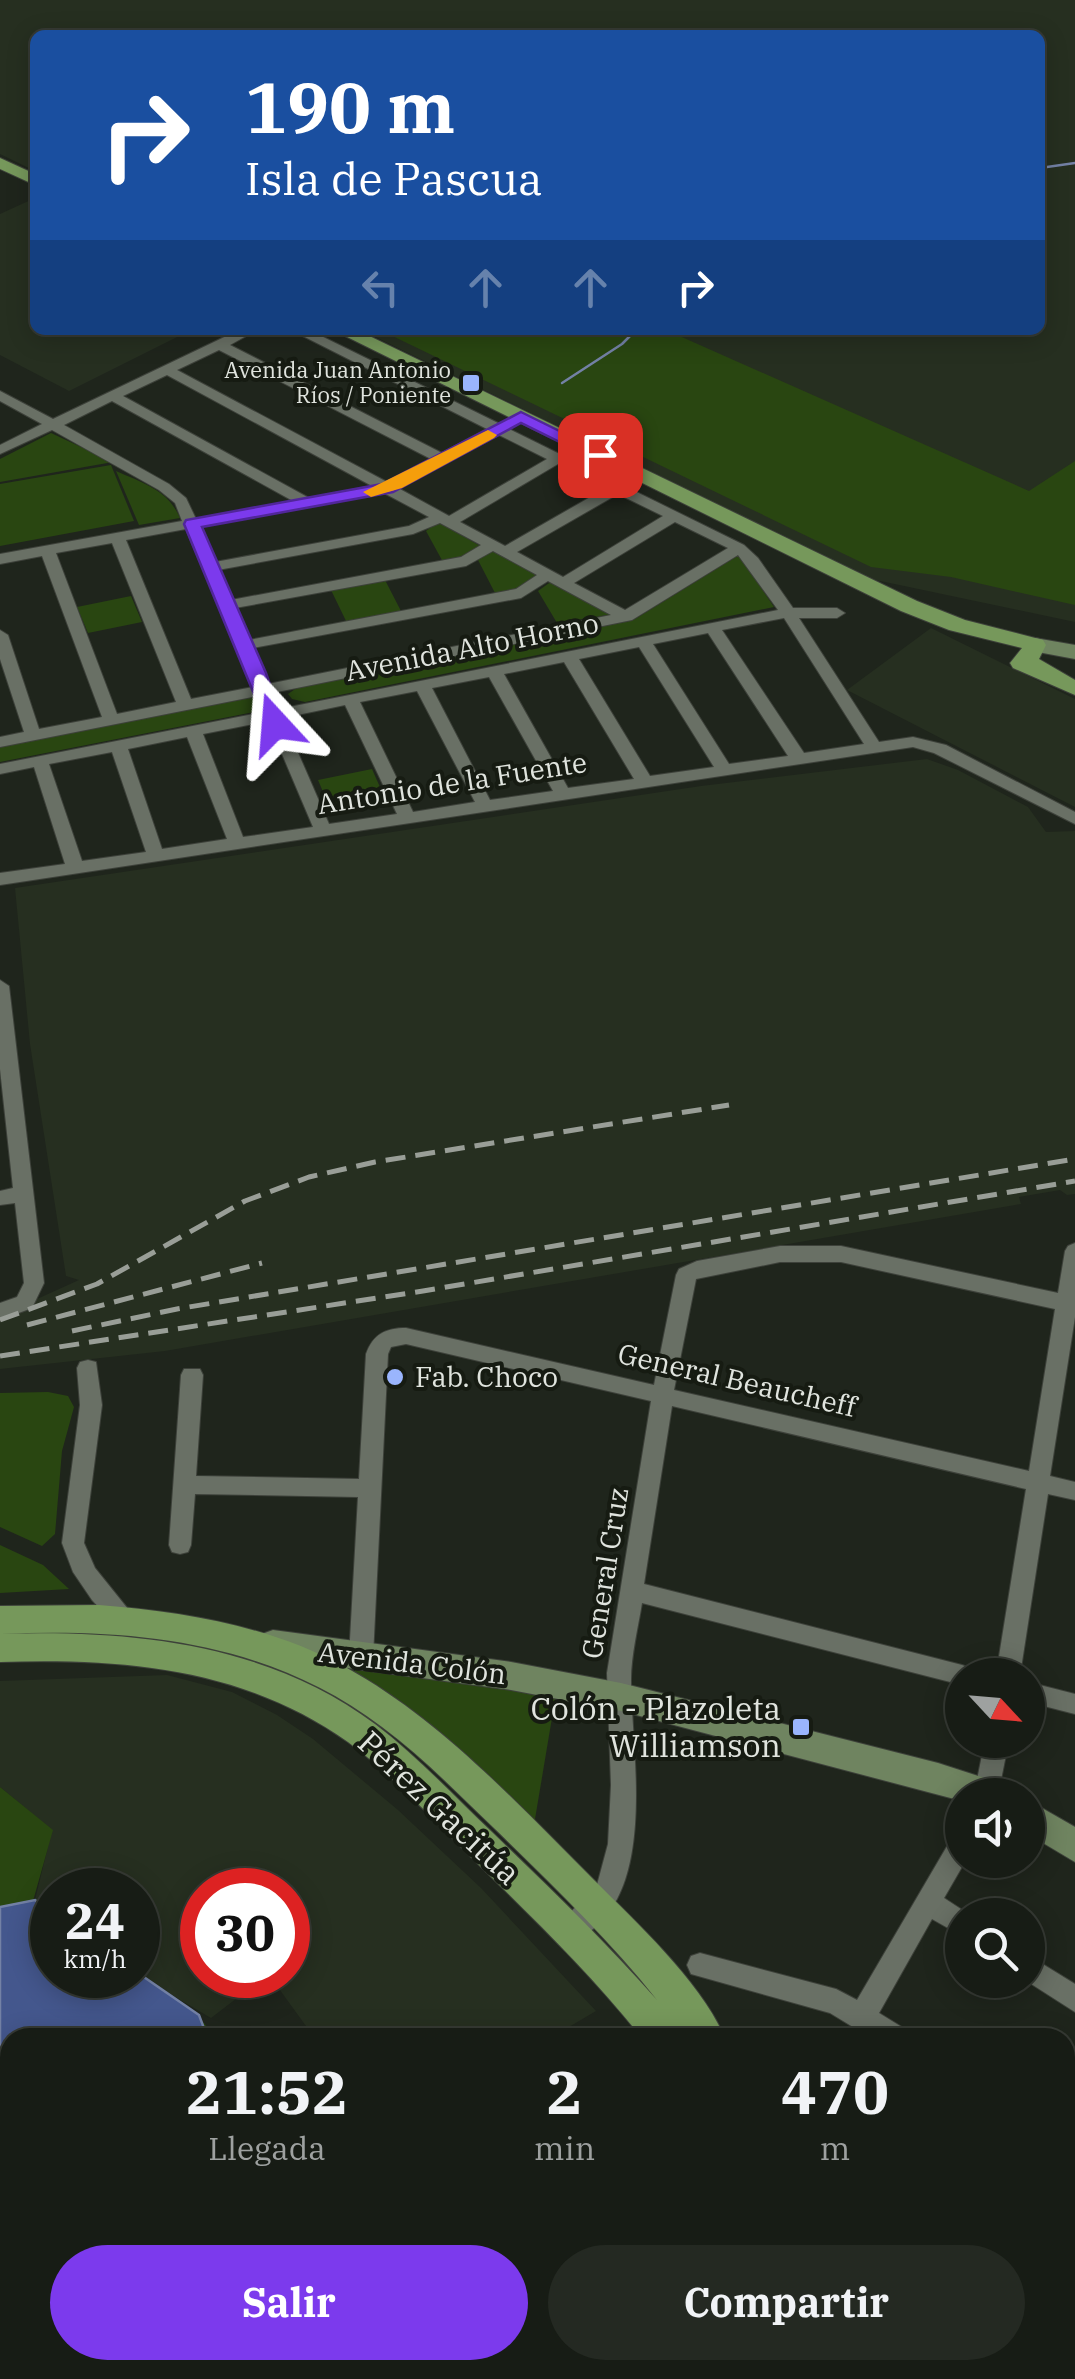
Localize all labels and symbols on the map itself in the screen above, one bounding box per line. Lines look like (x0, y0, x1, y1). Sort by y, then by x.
place label: Avenida Juan Antonio Ríos / Poniente (224, 355, 451, 409)
marker: Avenida Juan Antonio Ríos / Poniente (460, 372, 482, 394)
pin (558, 413, 643, 498)
street label: Avenida Alto Horno (342, 604, 602, 689)
position arrow (223, 672, 327, 776)
street label: Antonio de la Fuente (314, 743, 589, 822)
street label: General Beaucheff (614, 1334, 862, 1425)
place label: Fab. Choco (415, 1358, 558, 1395)
marker: Fab. Choco (384, 1366, 406, 1388)
street label: General Cruz (573, 1485, 636, 1661)
street label: Avenida Colón (316, 1633, 508, 1692)
north arrow (945, 1658, 1045, 1758)
place label: Colón - Plazoleta Williamson (530, 1687, 781, 1766)
marker: Colón - Plazoleta Williamson (790, 1716, 812, 1738)
street label: Pérez Gacitúa (350, 1721, 530, 1893)
speed limit sign: 30 (180, 1868, 310, 1998)

